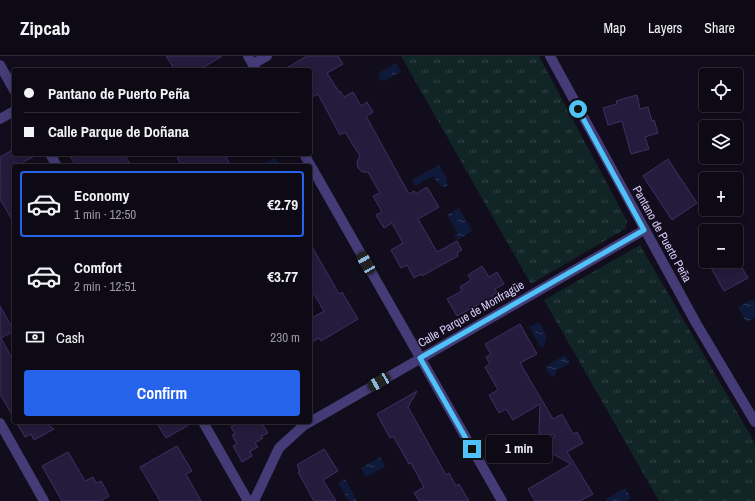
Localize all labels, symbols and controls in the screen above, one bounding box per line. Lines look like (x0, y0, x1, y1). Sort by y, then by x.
text: Zipcab (20, 15, 70, 41)
text: Map (604, 19, 626, 37)
text: Layers (648, 19, 682, 37)
text: Share (704, 19, 735, 37)
map controls (699, 68, 743, 268)
button: locate (699, 68, 743, 112)
text: Pantano de Puerto Peña (48, 83, 190, 104)
route start (569, 100, 587, 118)
button: layers (699, 120, 743, 164)
text: Calle Parque de Doñana (48, 121, 189, 142)
button: + (699, 172, 743, 216)
street label: Pantano de Puerto Peña (629, 183, 695, 285)
text: Economy (74, 185, 129, 206)
icon: car (26, 186, 62, 222)
text: €2.79 (267, 194, 298, 215)
text: 1 min · 12:50 (74, 206, 136, 223)
button: − (699, 224, 743, 268)
car (355, 250, 377, 276)
text: Comfort (74, 257, 122, 278)
icon: car (26, 258, 62, 294)
text: €3.77 (267, 266, 298, 287)
street label: Calle Parque de Monfragüe (415, 277, 527, 351)
text: 2 min · 12:51 (74, 278, 136, 295)
icon: cash (24, 326, 46, 348)
text: Cash (56, 327, 85, 348)
text: 230 m (270, 329, 300, 346)
button: Confirm (24, 370, 300, 416)
car (366, 371, 392, 393)
callout: 1 min (486, 435, 552, 463)
route end (463, 440, 481, 458)
text: 1 min (505, 440, 533, 457)

